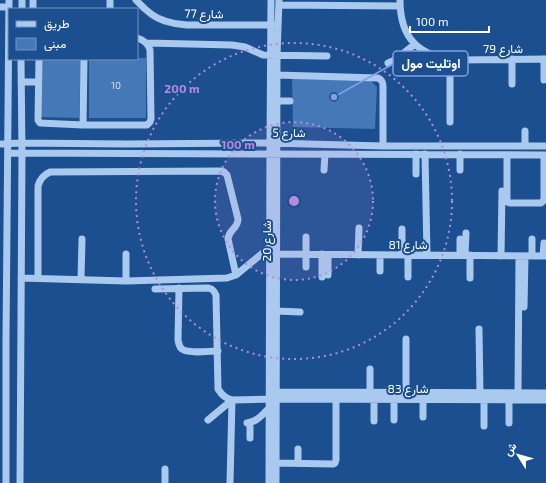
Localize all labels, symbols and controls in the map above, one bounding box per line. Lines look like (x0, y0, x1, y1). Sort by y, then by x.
street label: شارع 77 (184, 6, 224, 23)
legend (8, 8, 138, 60)
scale bar (410, 8, 489, 34)
text: 100 m (416, 14, 448, 28)
text: طريق (44, 16, 70, 32)
text: مبنى (44, 36, 66, 52)
street label: شارع 79 (483, 41, 523, 58)
callout: اوتليت مول (393, 51, 468, 76)
text: اوتليت مول (401, 55, 461, 72)
house number: 10 (111, 79, 121, 91)
text: 200 m (164, 81, 200, 95)
street label: شارع 5 (272, 125, 306, 142)
text: 100 m (221, 137, 255, 151)
centre of rings (287, 194, 301, 208)
street label: شارع 20 (259, 221, 276, 261)
street label: شارع 81 (389, 237, 427, 254)
street label: شارع 83 (388, 381, 428, 398)
north arrow (498, 435, 538, 475)
text: ش (500, 439, 520, 458)

